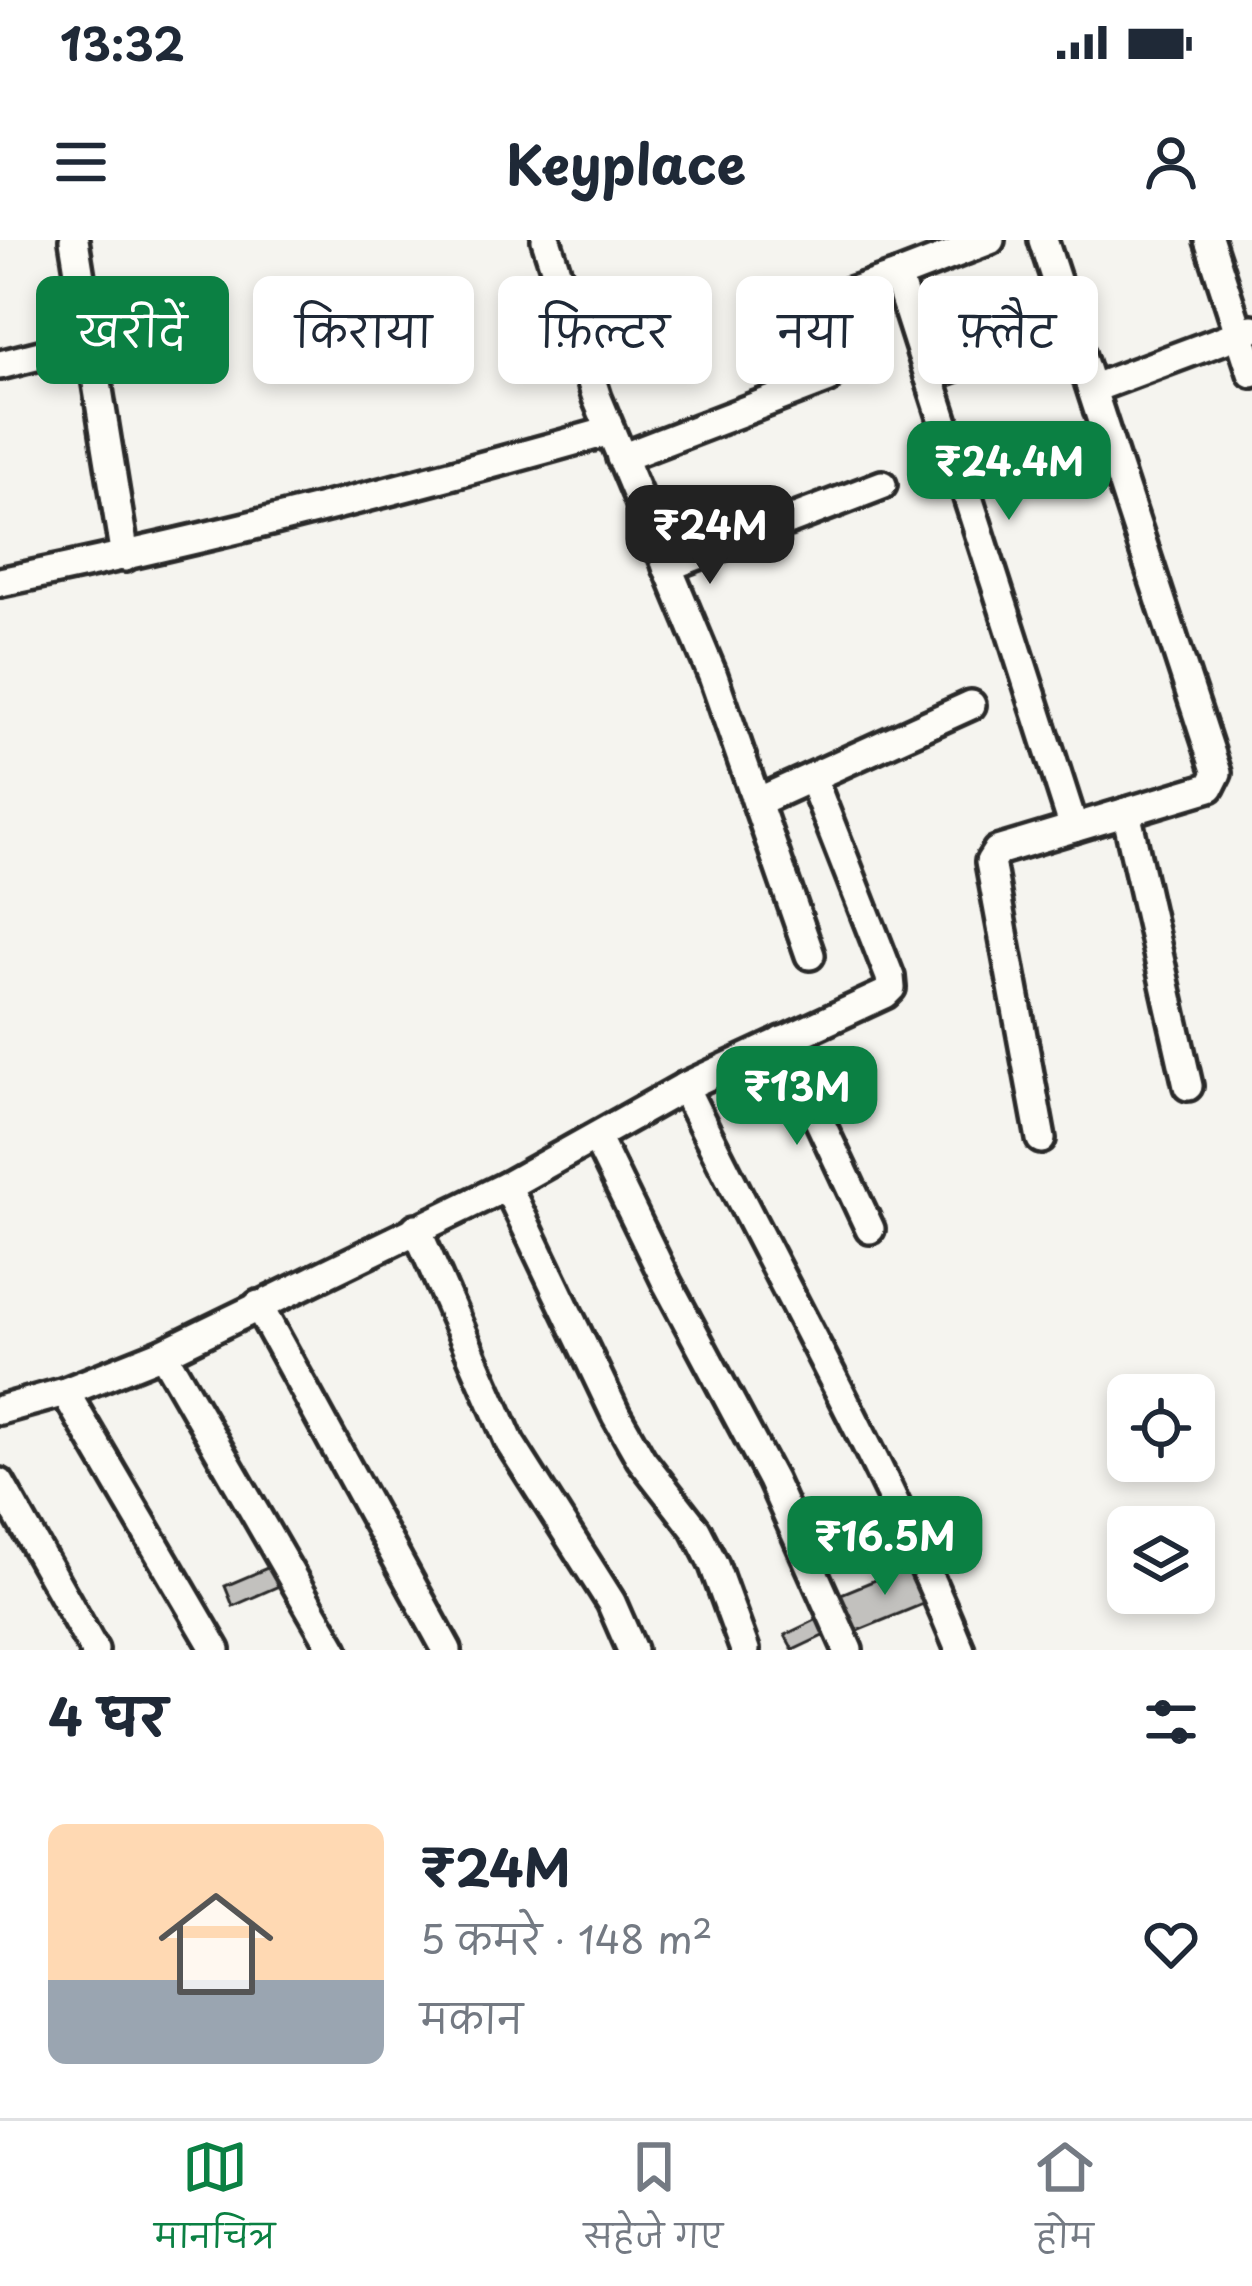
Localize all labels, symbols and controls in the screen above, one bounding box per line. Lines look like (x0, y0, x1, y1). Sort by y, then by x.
text: 13:32 (60, 8, 184, 76)
text: Keyplace (506, 122, 746, 203)
icon: menu (48, 129, 114, 195)
icon: person (1138, 129, 1204, 195)
chip: खरीदें (36, 276, 229, 384)
chip: किराया (253, 276, 474, 384)
chip: फ़िल्टर (498, 276, 712, 384)
chip: नया (736, 276, 894, 384)
chip: फ़्लैट (918, 276, 1098, 384)
pin: ₹24.4M (911, 421, 1107, 523)
text: ₹24.4M (934, 430, 1084, 489)
pin: ₹24M (639, 485, 781, 587)
text: ₹24M (652, 494, 768, 553)
pin: ₹13M (726, 1046, 868, 1148)
text: ₹13M (743, 1055, 851, 1114)
map controls (1107, 1374, 1215, 1614)
button: locate (1107, 1374, 1215, 1482)
pin: ₹16.5M (787, 1496, 983, 1598)
text: ₹16.5M (814, 1505, 956, 1564)
button: layers (1107, 1506, 1215, 1614)
text: 4 घर (48, 1676, 167, 1753)
icon: filters (1138, 1689, 1204, 1755)
text: ₹24M (420, 1827, 571, 1904)
icon: home (144, 1872, 288, 2016)
text: 5 कमरे · 148 m² (420, 1908, 713, 1967)
icon: heart (1138, 1911, 1204, 1977)
text: मकान (420, 1987, 523, 2046)
tab: मानचित्र (154, 2134, 275, 2273)
tab: सहेजे गए (584, 2134, 723, 2273)
tab: होम (1032, 2134, 1098, 2273)

